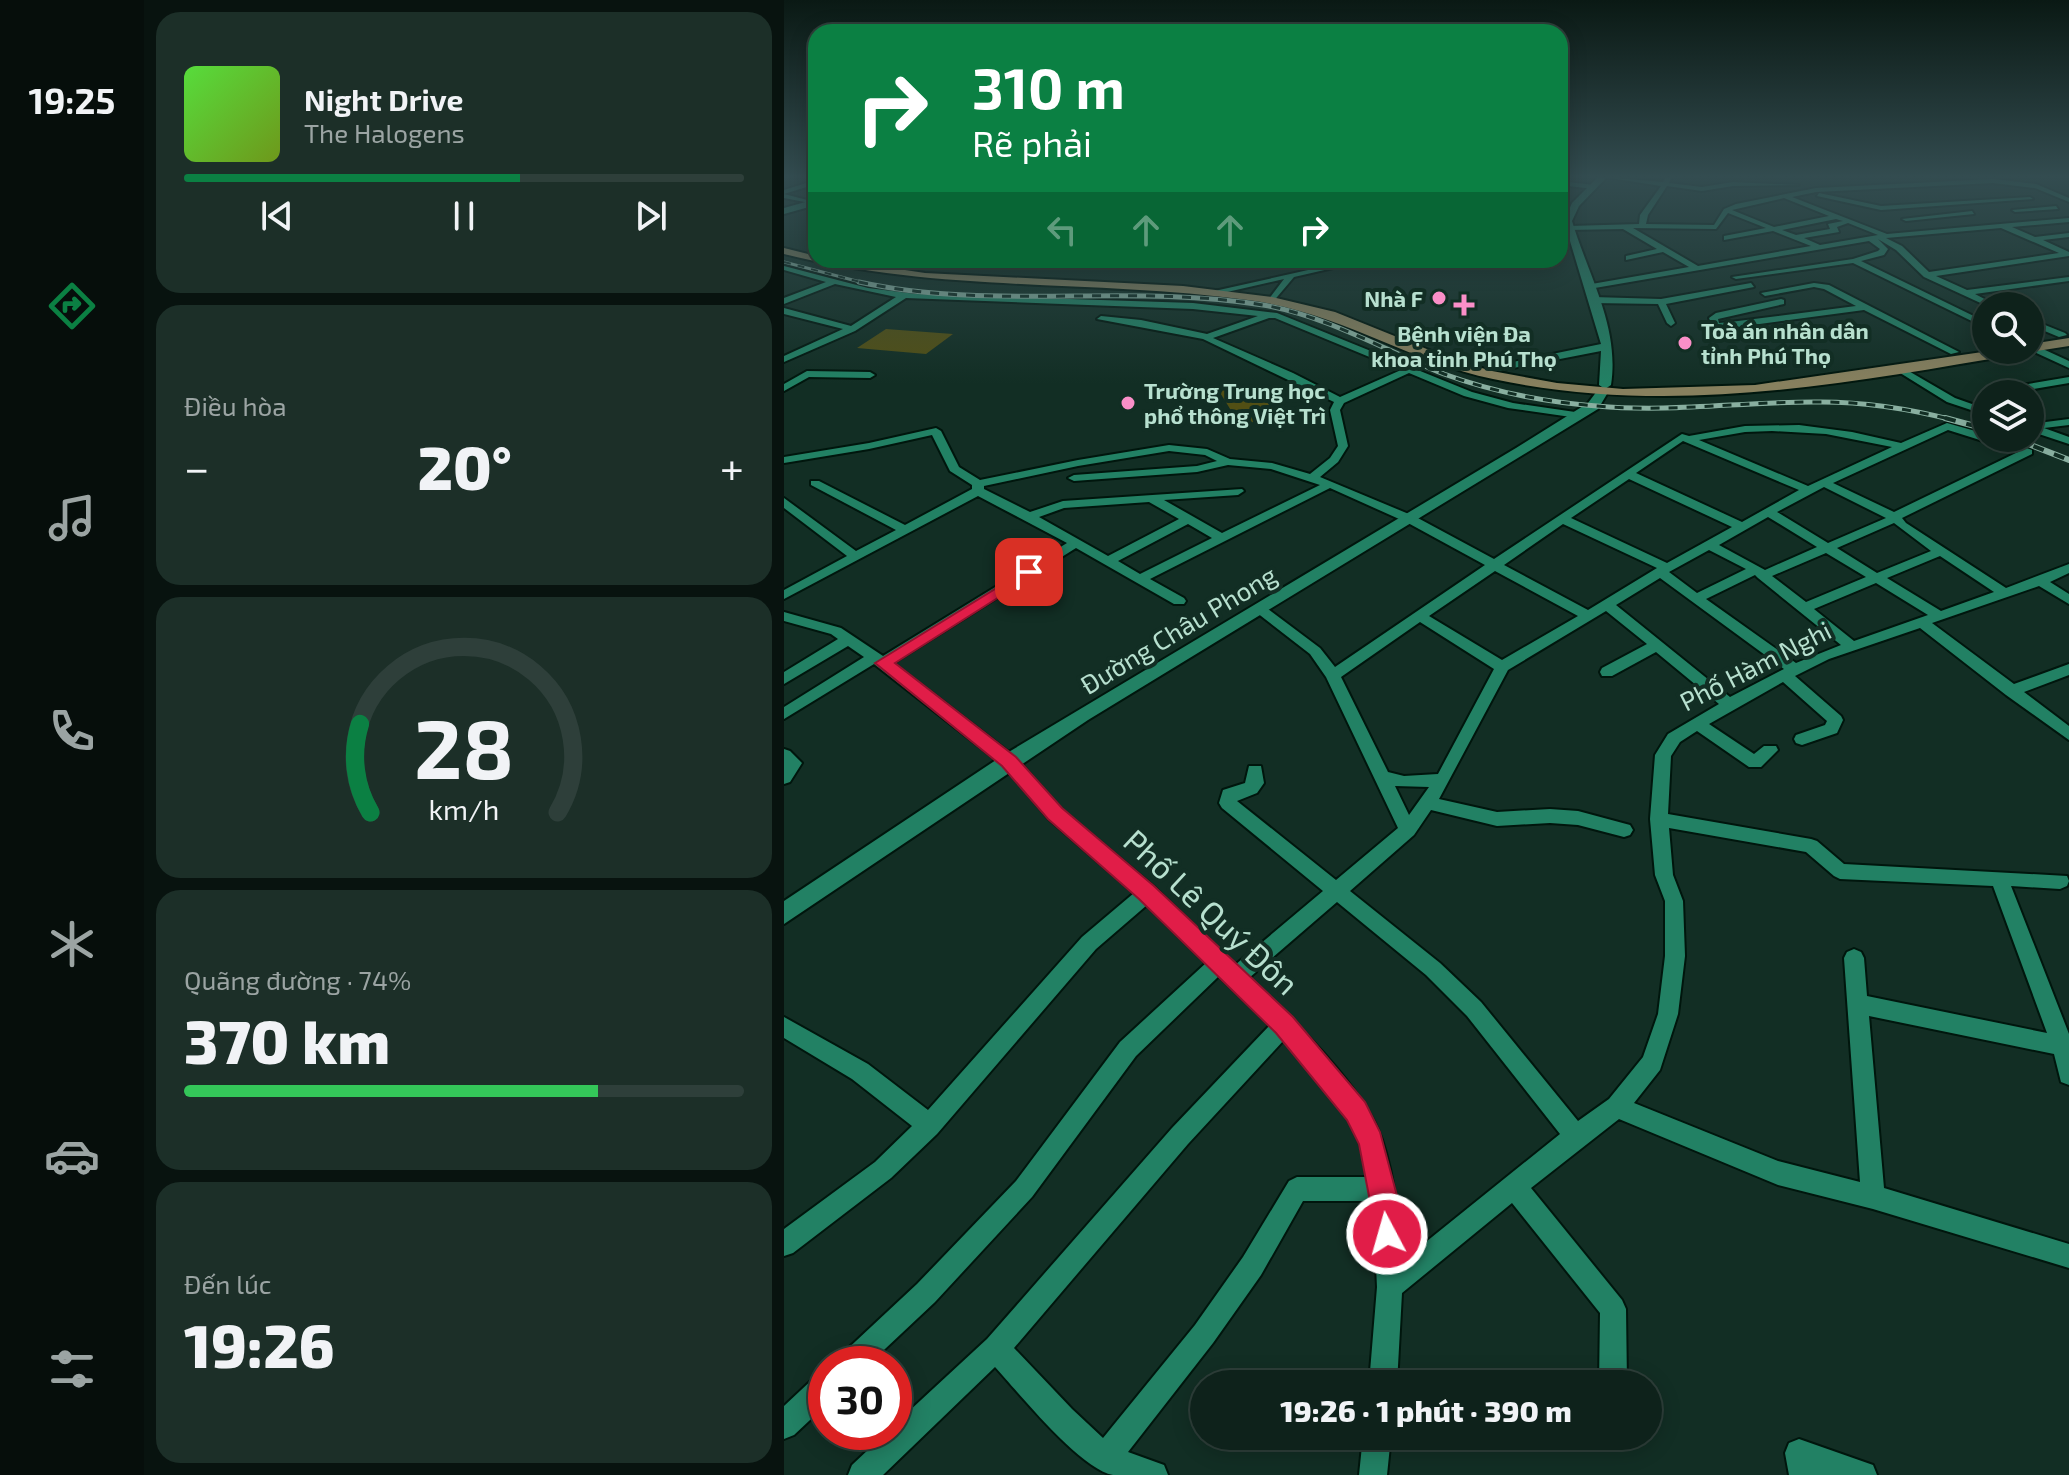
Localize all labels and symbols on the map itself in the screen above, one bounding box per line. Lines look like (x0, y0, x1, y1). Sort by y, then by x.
place label: Nhà F (1364, 285, 1423, 311)
marker: Nhà F (1430, 289, 1448, 307)
marker: Bệnh viện Đa khoa tỉnh Phú Thọ (1453, 294, 1475, 316)
place label: Toà án nhân dân tỉnh Phú Thọ (1701, 317, 1869, 368)
place label: Bệnh viện Đa khoa tỉnh Phú Thọ (1371, 320, 1557, 371)
marker: Toà án nhân dân tỉnh Phú Thọ (1676, 334, 1694, 352)
place label: Trường Trung học phổ thông Việt Trì (1144, 377, 1326, 428)
marker: Trường Trung học phổ thông Việt Trì (1119, 394, 1137, 412)
pin (995, 538, 1063, 606)
street label: Đường Châu Phong (1074, 558, 1282, 700)
street label: Phố Hàm Nghi (1674, 614, 1836, 716)
street label: Phố Lê Quý Đôn (1116, 820, 1307, 1002)
position arrow (1345, 1192, 1429, 1276)
speed limit sign: 30 (808, 1346, 912, 1450)

